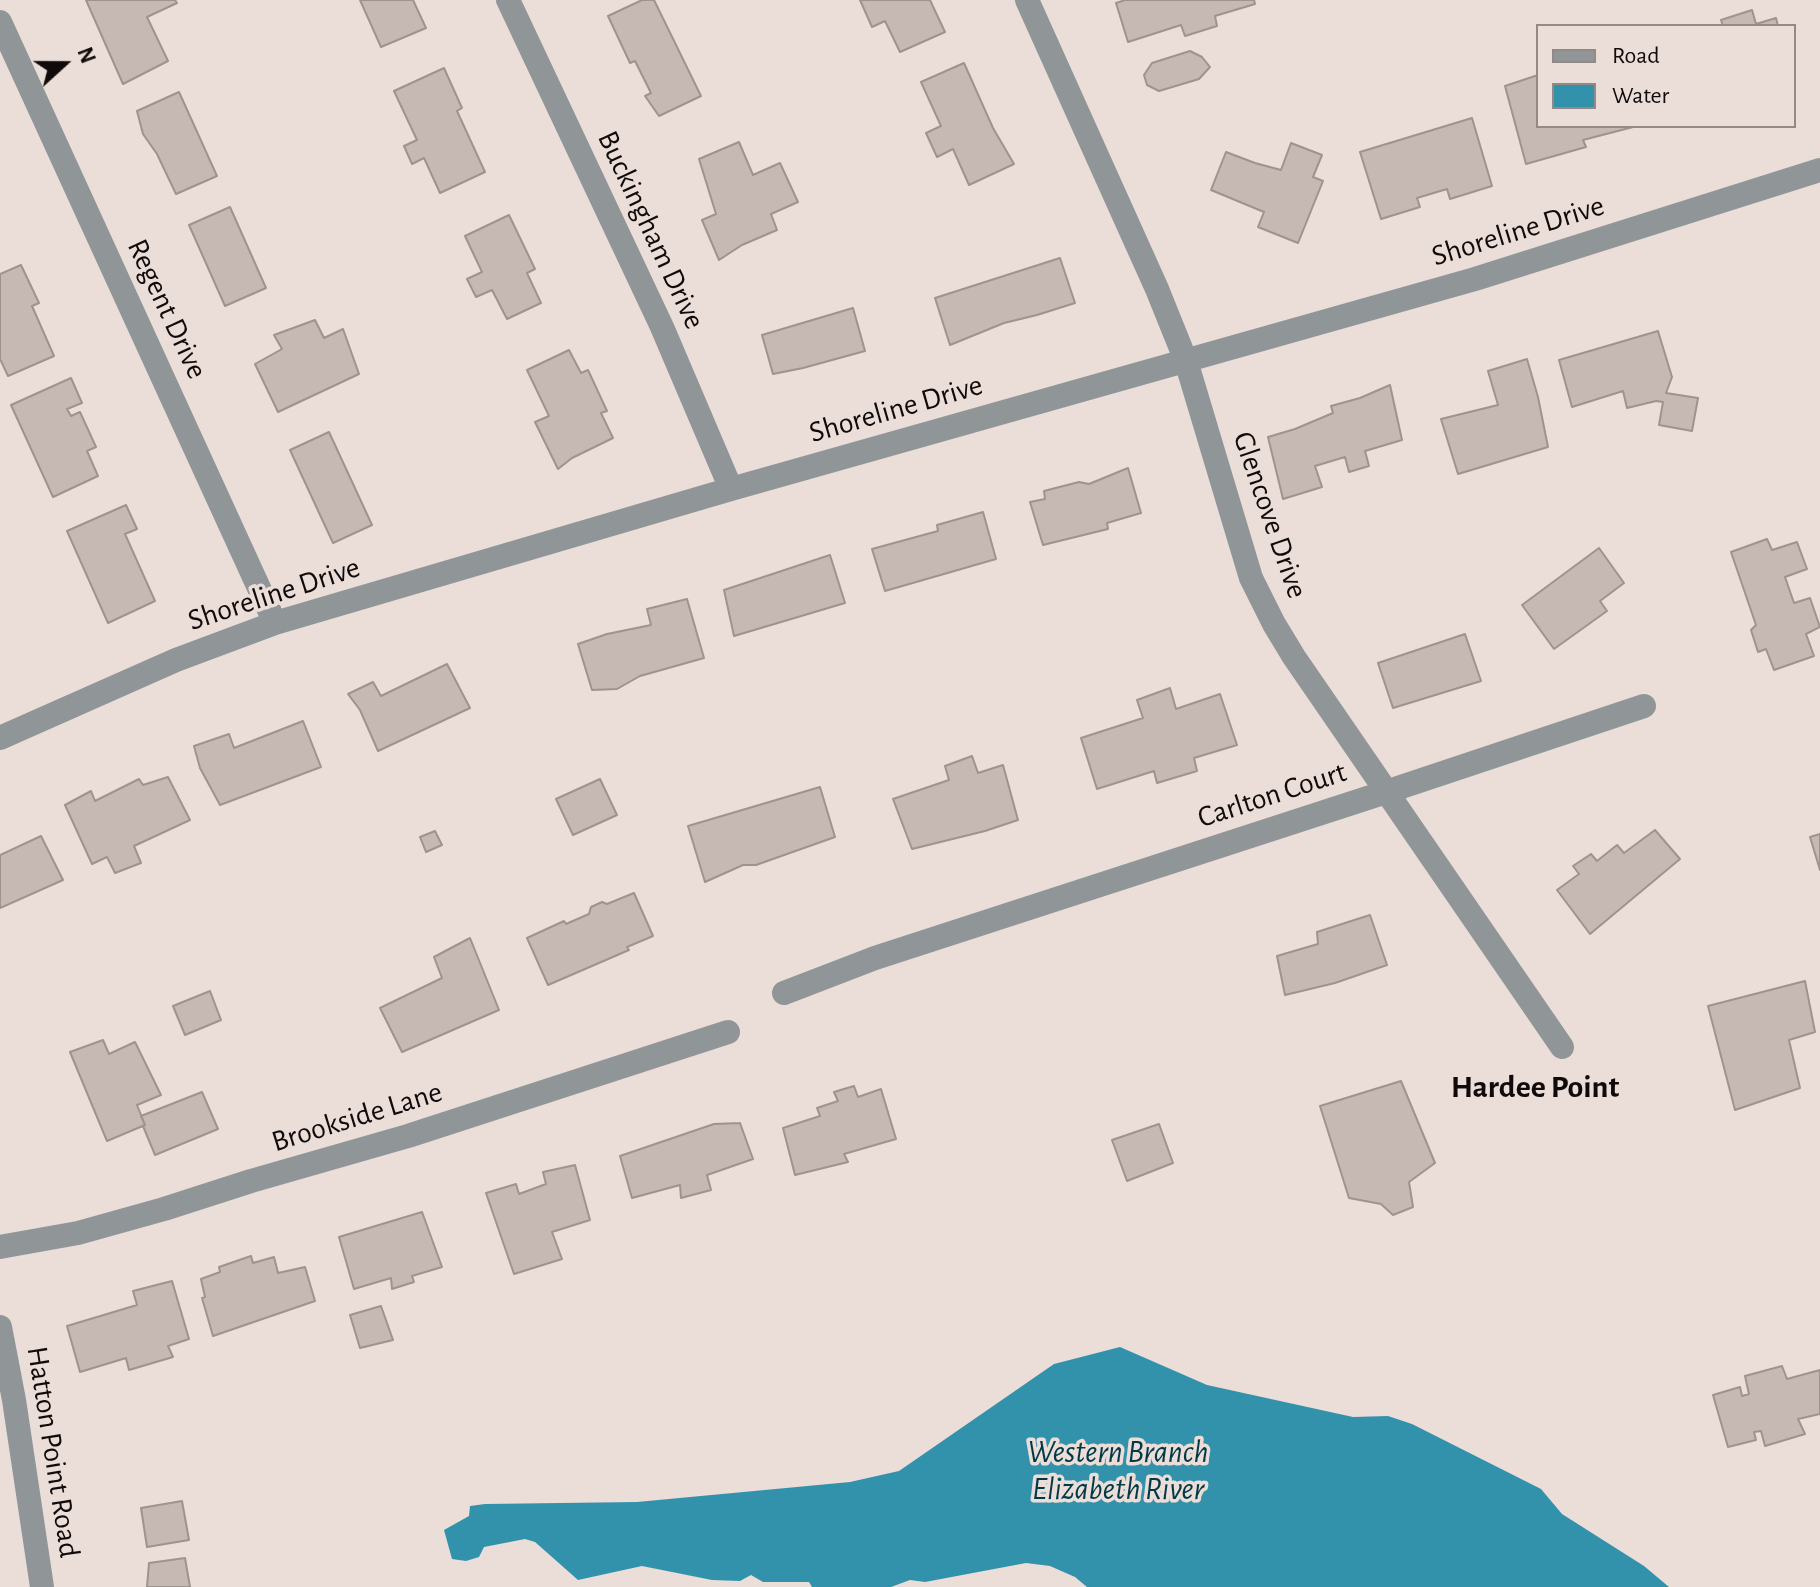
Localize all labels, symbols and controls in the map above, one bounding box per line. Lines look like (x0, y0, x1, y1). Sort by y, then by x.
north arrow (24, 24, 104, 104)
legend (1536, 24, 1796, 128)
text: N (73, 44, 99, 66)
text: Road (1612, 44, 1660, 68)
text: Water (1612, 84, 1669, 108)
street label: Buckingham Drive (589, 125, 713, 335)
street label: Shoreline Drive (1427, 188, 1609, 274)
street label: Regent Drive (119, 233, 215, 385)
street label: Shoreline Drive (805, 367, 987, 451)
street label: Glencove Drive (1225, 427, 1315, 603)
street label: Shoreline Drive (183, 549, 365, 639)
street label: Carlton Court (1193, 754, 1351, 836)
district label: Hardee Point (1451, 1068, 1619, 1106)
street label: Brookside Lane (267, 1074, 447, 1160)
street label: Hatton Point Road (19, 1344, 87, 1560)
water label: Western Branch Elizabeth River (1027, 1433, 1209, 1508)

